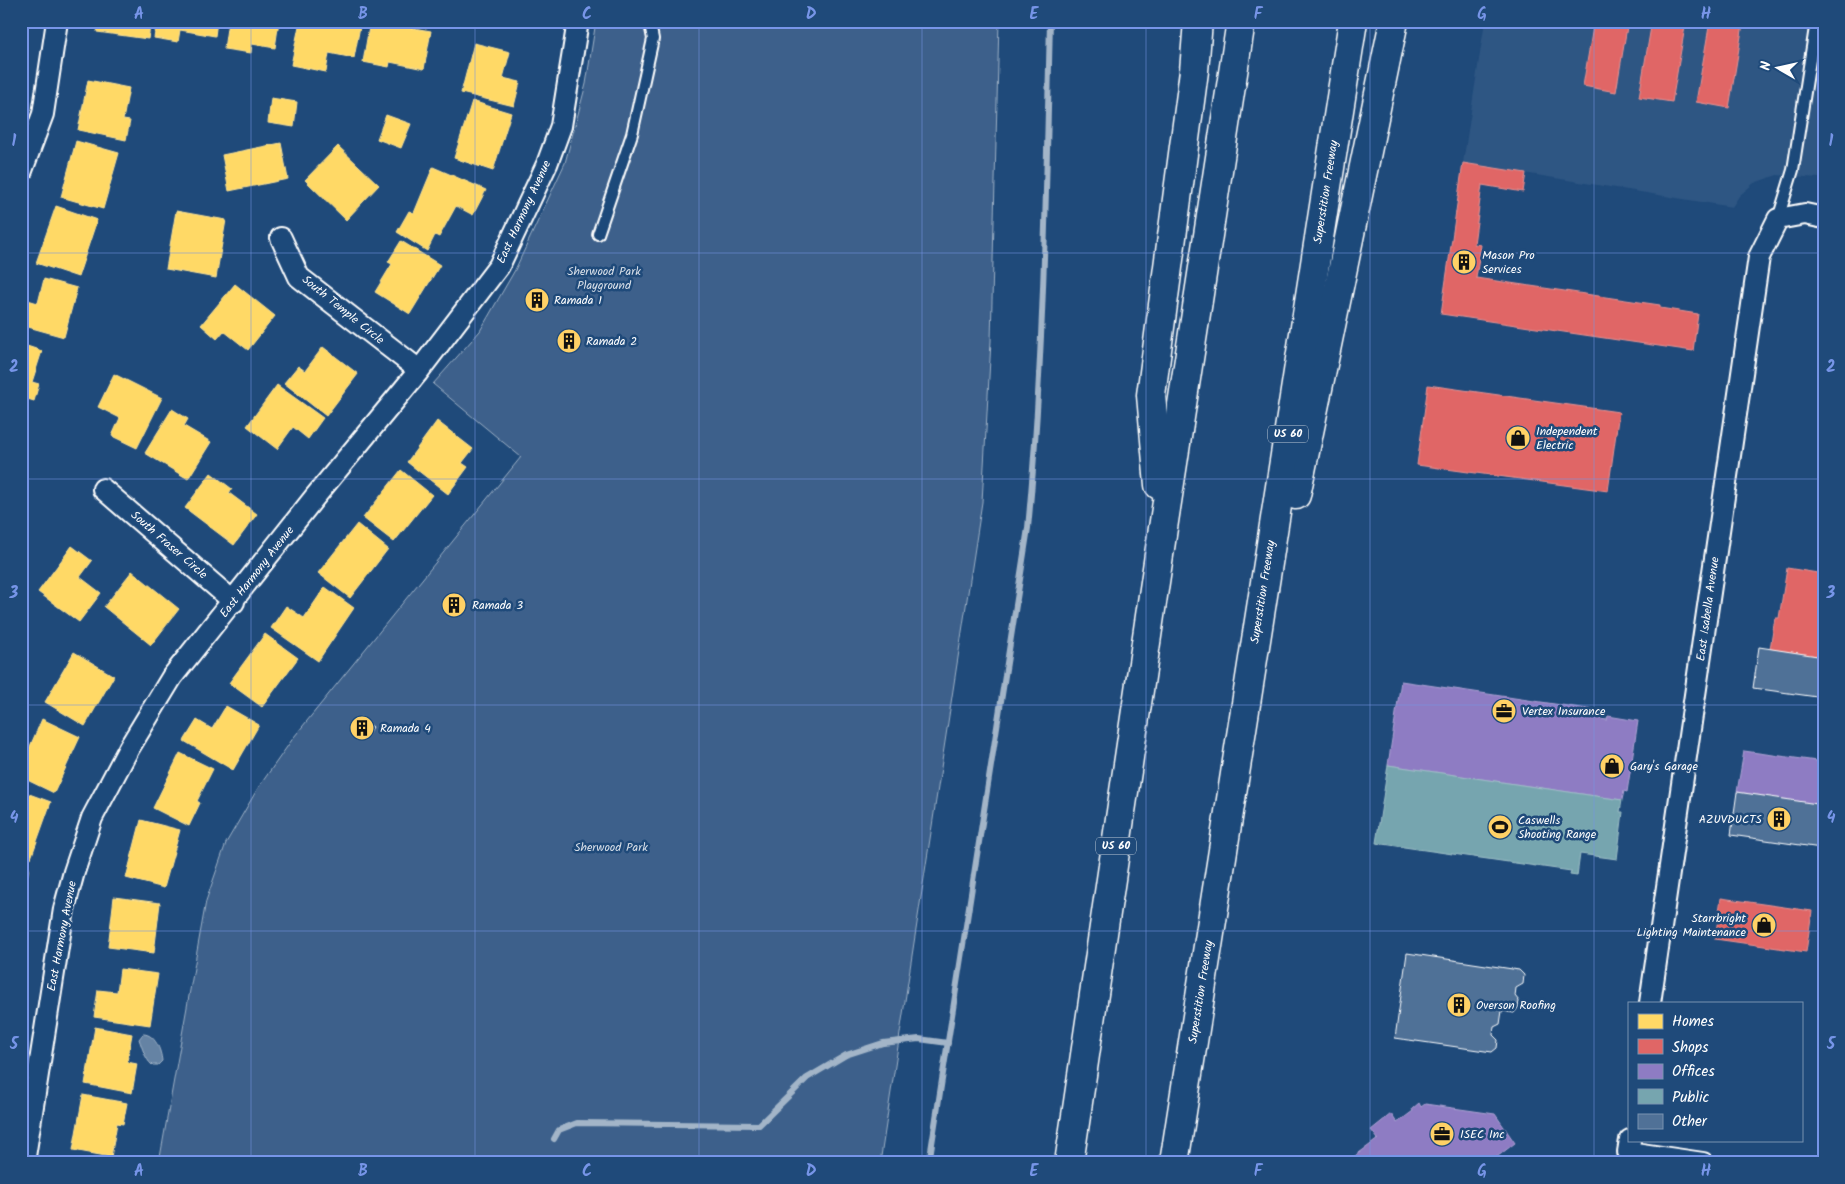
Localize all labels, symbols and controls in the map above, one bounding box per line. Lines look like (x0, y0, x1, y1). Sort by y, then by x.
text: A (134, 2, 144, 27)
text: B (358, 2, 368, 27)
text: C (582, 2, 592, 27)
text: D (806, 2, 817, 27)
text: E (1030, 2, 1040, 27)
text: F (1254, 2, 1264, 27)
text: G (1477, 2, 1487, 27)
text: H (1701, 2, 1711, 27)
north arrow (1752, 42, 1802, 92)
text: N (1755, 60, 1778, 72)
text: 1 (12, 129, 17, 154)
text: 1 (1829, 129, 1834, 154)
street label: Superstition Freeway (1308, 139, 1344, 245)
street label: East Harmony Avenue (492, 157, 557, 267)
place label: Mason Pro Services (1482, 246, 1535, 279)
building icon: Mason Pro Services (1451, 249, 1477, 275)
park label: Sherwood Park Playground (567, 262, 641, 295)
street label: South Temple Circle (298, 271, 389, 350)
building icon: Ramada 1 (524, 287, 550, 313)
place label: Ramada 1 (554, 291, 602, 310)
building icon: Ramada 2 (556, 328, 582, 354)
place label: Ramada 2 (586, 332, 637, 351)
text: 2 (9, 355, 19, 380)
text: 2 (1826, 355, 1836, 380)
place label: Independent Electric (1536, 422, 1598, 455)
shop icon: Independent Electric (1505, 425, 1531, 451)
road number: US 60 (1268, 426, 1308, 442)
street label: South Fraser Circle (126, 506, 212, 584)
street label: East Harmony Avenue (215, 522, 299, 622)
street label: Superstition Freeway (1245, 539, 1281, 645)
street label: East Isabella Avenue (1691, 555, 1725, 662)
text: 3 (9, 581, 19, 606)
text: 3 (1826, 581, 1836, 606)
building icon: Ramada 3 (441, 592, 467, 618)
place label: Ramada 3 (472, 596, 523, 615)
office icon: Vertex Insurance (1491, 698, 1517, 724)
place label: Vertex Insurance (1522, 702, 1606, 721)
building icon: Ramada 4 (349, 715, 375, 741)
place label: Ramada 4 (380, 719, 431, 738)
shop icon: Gary's Garage (1599, 753, 1625, 779)
place label: Gary's Garage (1630, 757, 1698, 776)
text: 4 (10, 806, 19, 831)
building icon: AZUVDUCTS (1766, 806, 1792, 832)
text: 4 (1827, 806, 1836, 831)
place label: AZUVDUCTS (1699, 810, 1763, 829)
place label: Caswells Shooting Range (1518, 811, 1597, 844)
sports icon: Caswells Shooting Range (1487, 814, 1513, 840)
park label: Sherwood Park (574, 838, 648, 857)
road number: US 60 (1096, 838, 1136, 854)
street label: East Harmony Avenue (42, 879, 82, 993)
place label: Starrbright Lighting Maintenance (1636, 909, 1747, 942)
shop icon: Starrbright Lighting Maintenance (1751, 912, 1777, 938)
street label: Superstition Freeway (1183, 939, 1219, 1045)
building icon: Overson Roofing (1446, 992, 1472, 1018)
place label: Overson Roofing (1476, 996, 1556, 1015)
legend (1628, 1002, 1802, 1142)
text: Homes (1672, 1010, 1715, 1034)
text: 5 (9, 1032, 20, 1057)
text: 5 (1826, 1032, 1837, 1057)
text: Shops (1672, 1036, 1709, 1060)
text: Offices (1672, 1060, 1715, 1084)
text: Public (1672, 1086, 1709, 1110)
text: Other (1672, 1110, 1708, 1134)
office icon: ISEC Inc (1429, 1121, 1455, 1147)
place label: ISEC Inc (1460, 1125, 1505, 1144)
text: A (134, 1159, 144, 1184)
text: B (358, 1159, 368, 1184)
text: C (582, 1159, 592, 1184)
text: D (806, 1159, 817, 1184)
text: E (1030, 1159, 1040, 1184)
text: F (1254, 1159, 1264, 1184)
text: G (1477, 1159, 1487, 1184)
text: H (1701, 1159, 1711, 1184)

